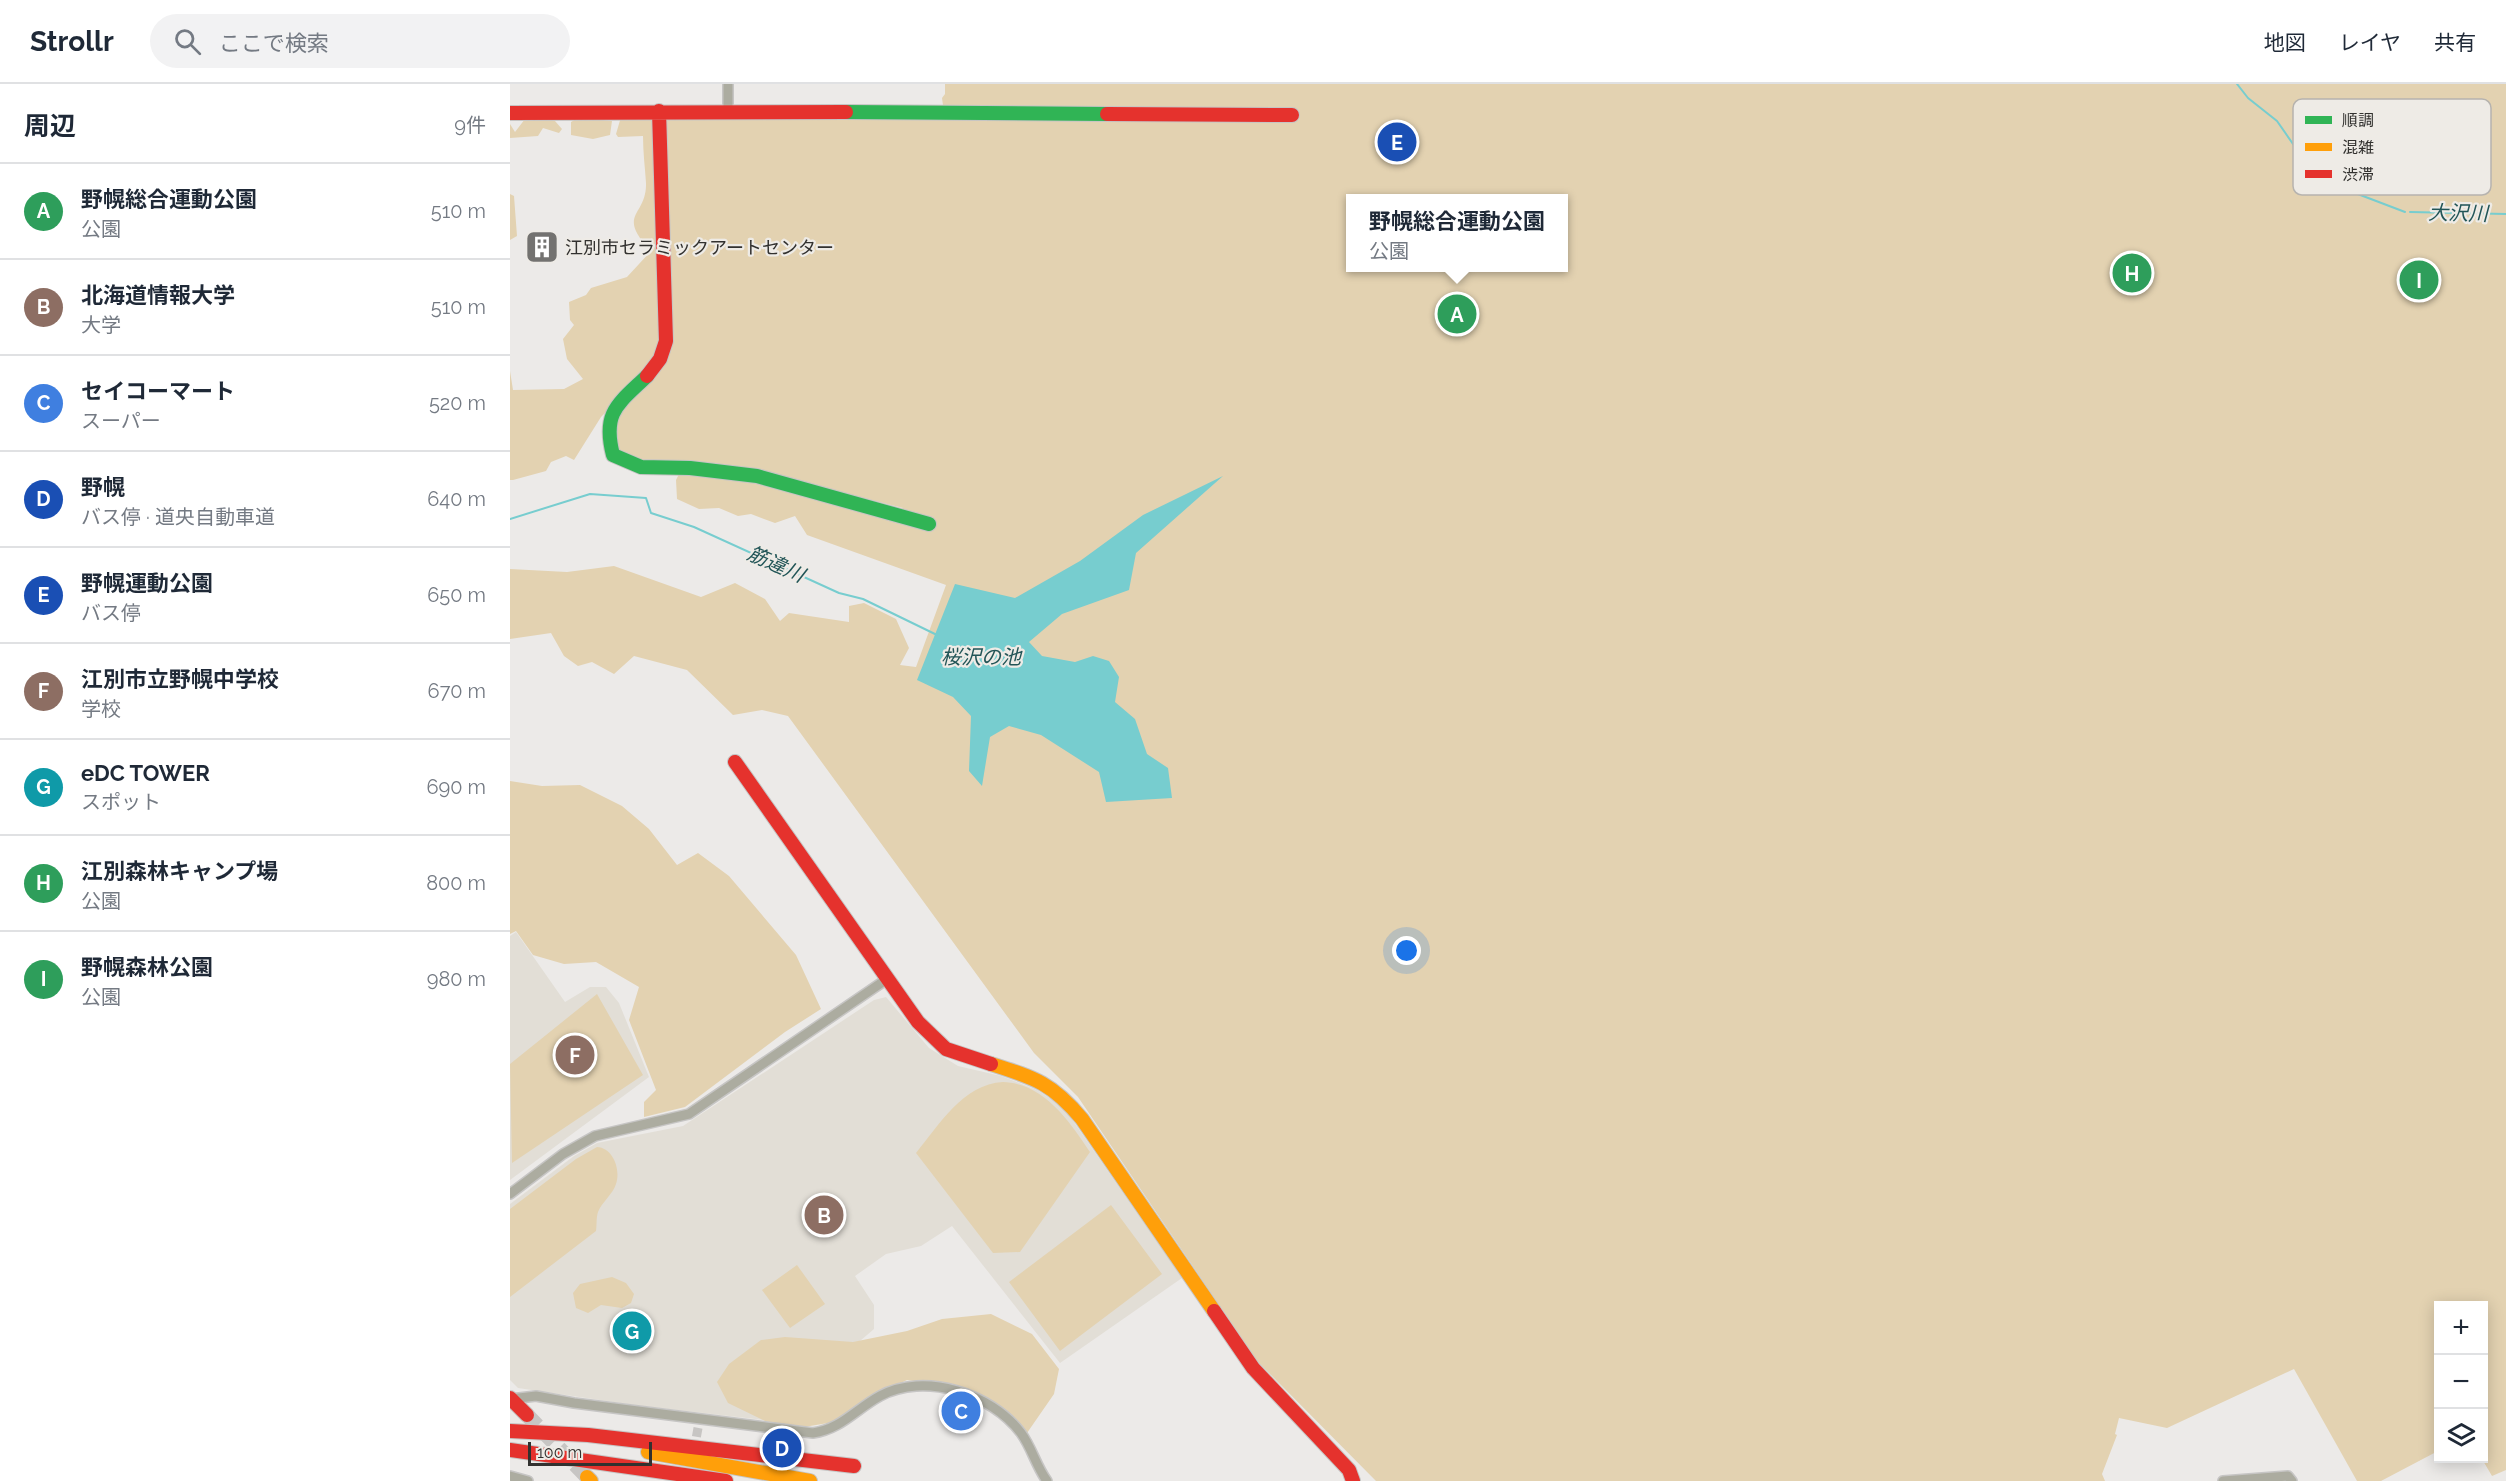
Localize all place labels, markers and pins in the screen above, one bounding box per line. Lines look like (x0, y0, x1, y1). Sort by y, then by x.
pin: E (1378, 120, 1416, 164)
building icon: 江別市セラミックアートセンター (524, 229, 560, 265)
place label: 江別市セラミックアートセンター (565, 237, 834, 258)
pin: H (2112, 250, 2152, 296)
pin: I (2400, 258, 2438, 302)
pin: A (1438, 292, 1476, 336)
pin: F (556, 1032, 594, 1078)
pin: B (804, 1192, 844, 1238)
pin: G (612, 1308, 652, 1354)
pin: C (942, 1388, 980, 1434)
pin: D (762, 1426, 802, 1470)

